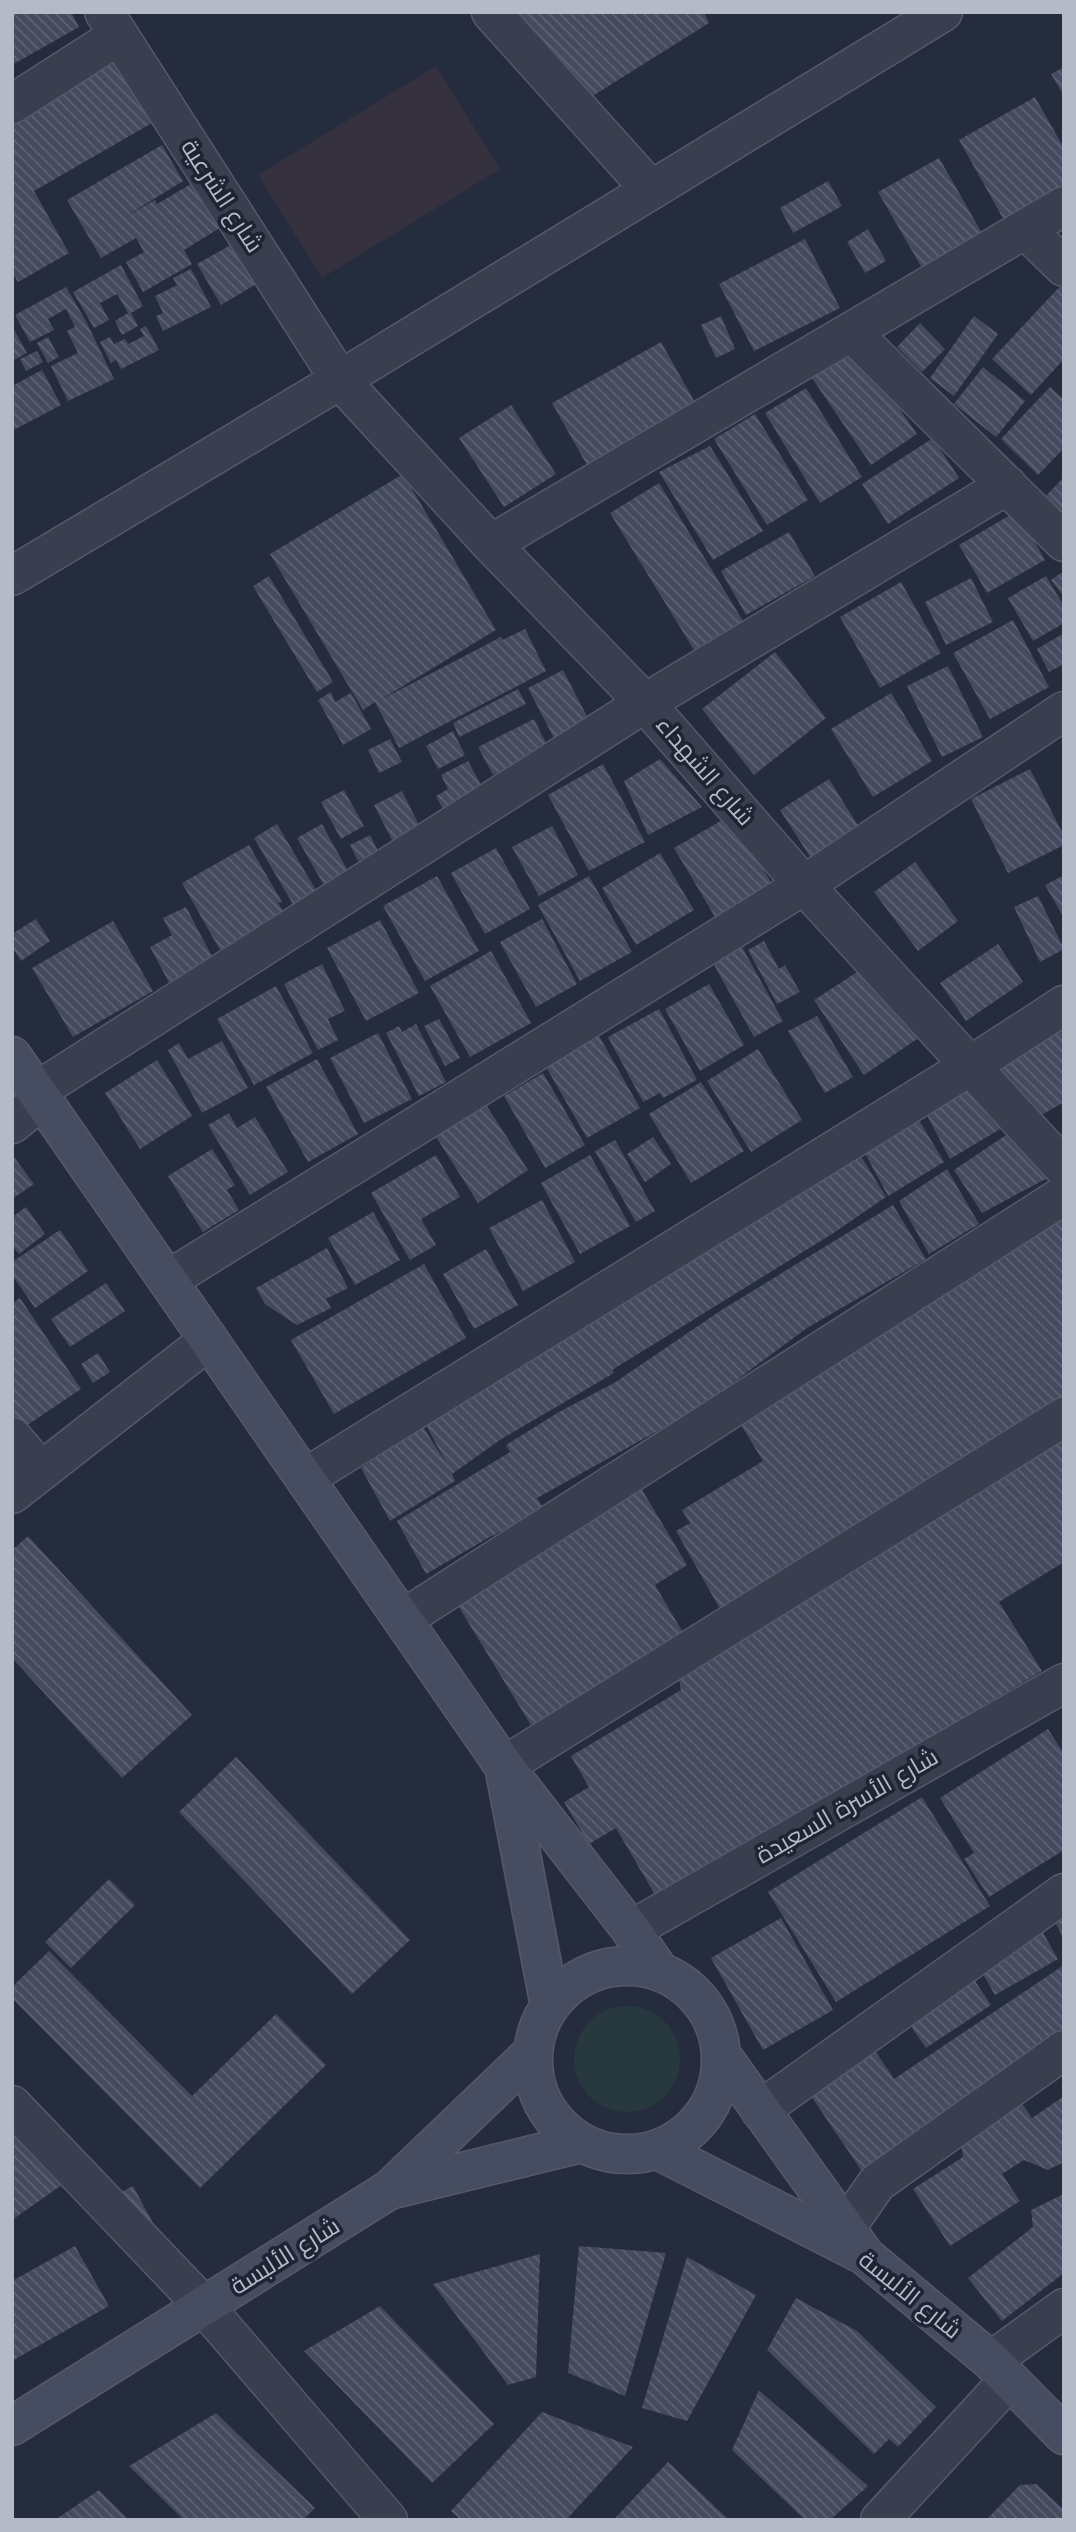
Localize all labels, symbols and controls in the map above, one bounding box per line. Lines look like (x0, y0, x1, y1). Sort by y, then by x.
street label: شارع الشرعية (174, 134, 269, 259)
street label: شارع الشهداء (649, 711, 760, 832)
street label: شارع الأسرة السعيدة (751, 1743, 944, 1871)
street label: شارع الألبسة (225, 2211, 346, 2302)
street label: شارع الألبسة (852, 2245, 967, 2346)

